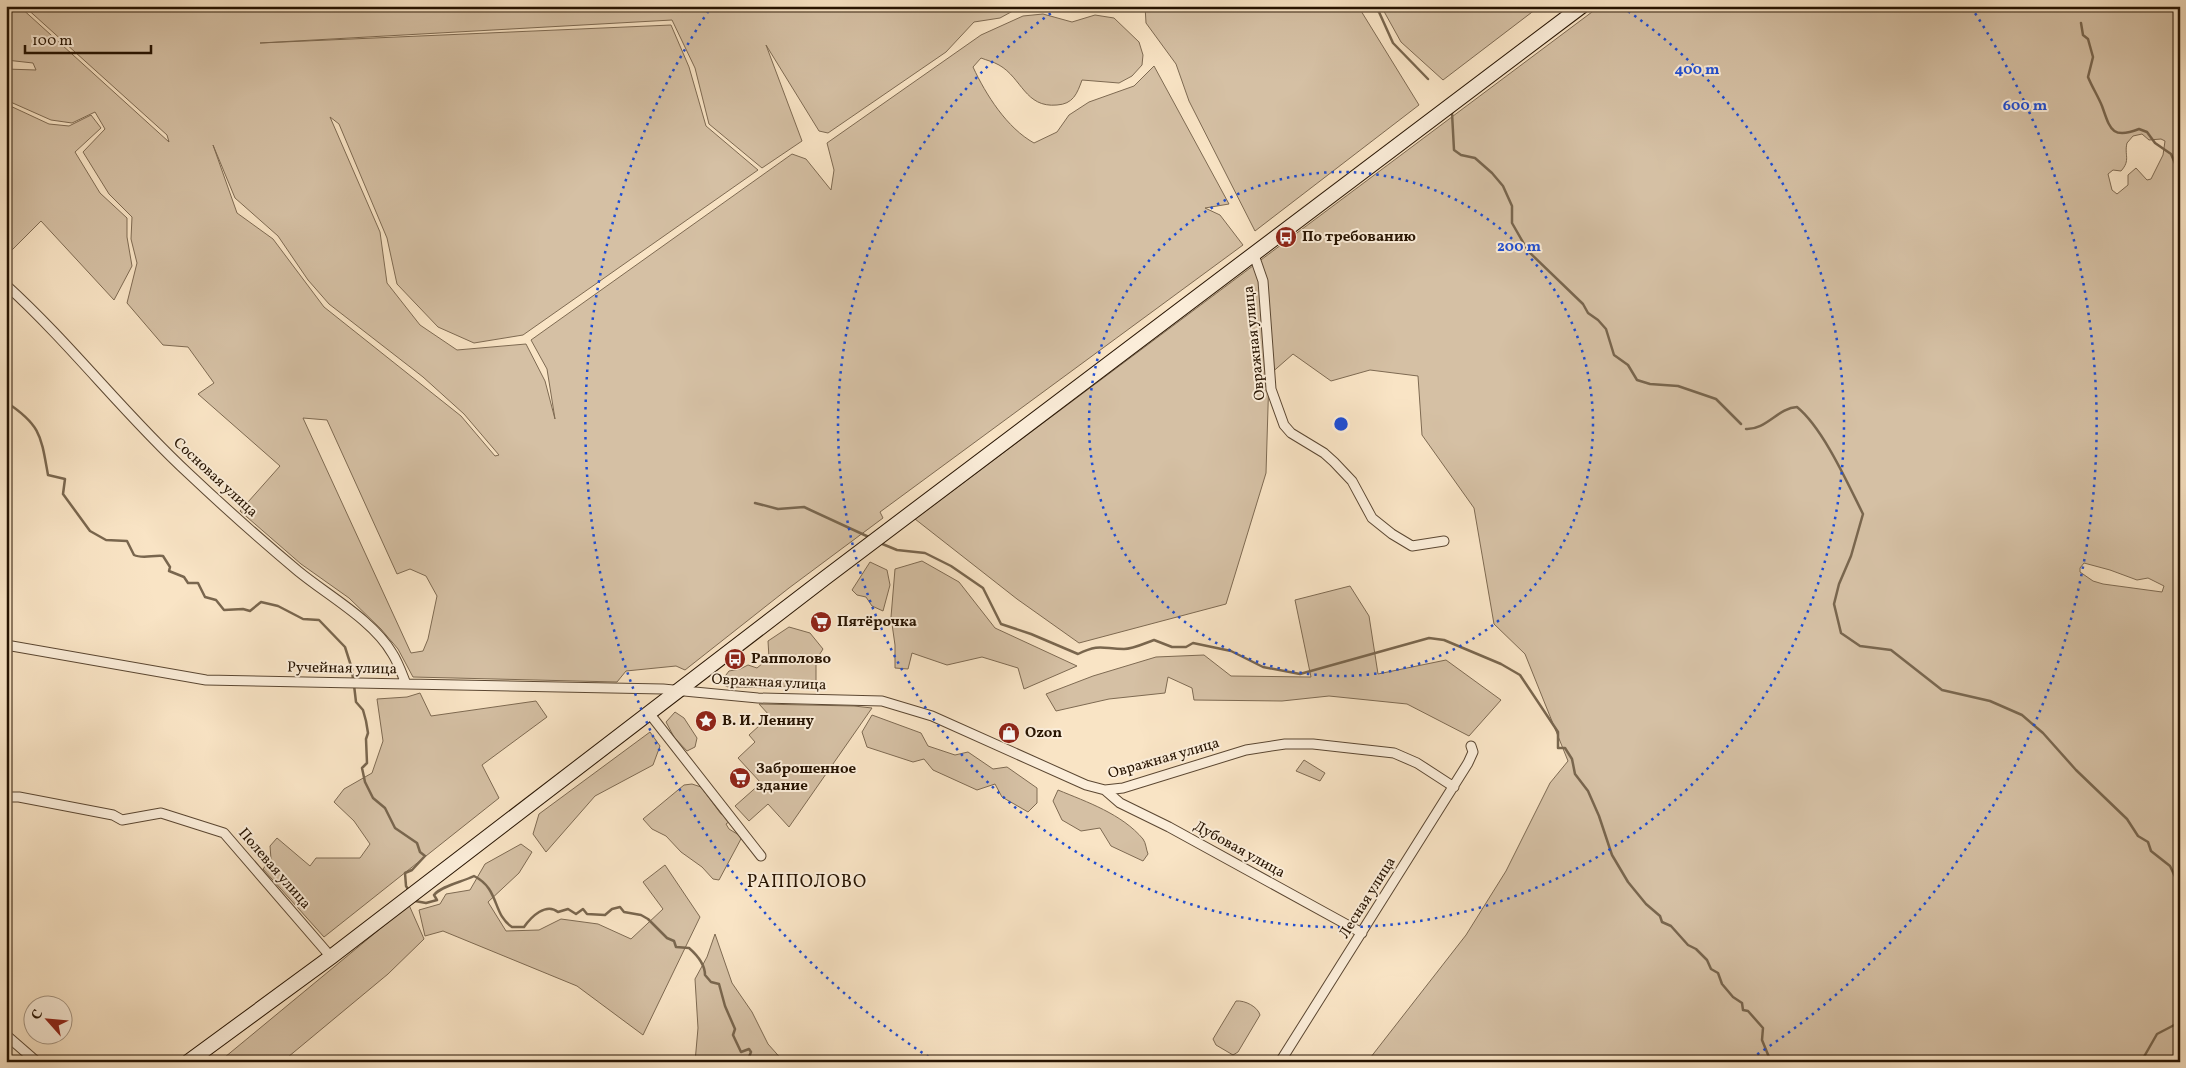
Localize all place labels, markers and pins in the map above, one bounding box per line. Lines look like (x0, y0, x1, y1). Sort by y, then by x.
bus stop icon: По требованию (1274, 225, 1298, 249)
place label: По требованию (1302, 227, 1416, 248)
centre of rings (1332, 415, 1350, 433)
supermarket icon: Пятёрочка (809, 610, 833, 634)
place label: Пятёрочка (837, 612, 917, 633)
bus stop icon: Рапполово (723, 647, 747, 671)
place label: Рапполово (751, 649, 831, 670)
place icon: В. И. Ленину (694, 709, 718, 733)
place label: В. И. Ленину (722, 711, 815, 732)
shop icon: Ozon (997, 721, 1021, 745)
place label: Ozon (1025, 723, 1062, 744)
place label: Заброшенное здание (756, 759, 856, 797)
supermarket icon: Заброшенное здание (728, 766, 752, 790)

